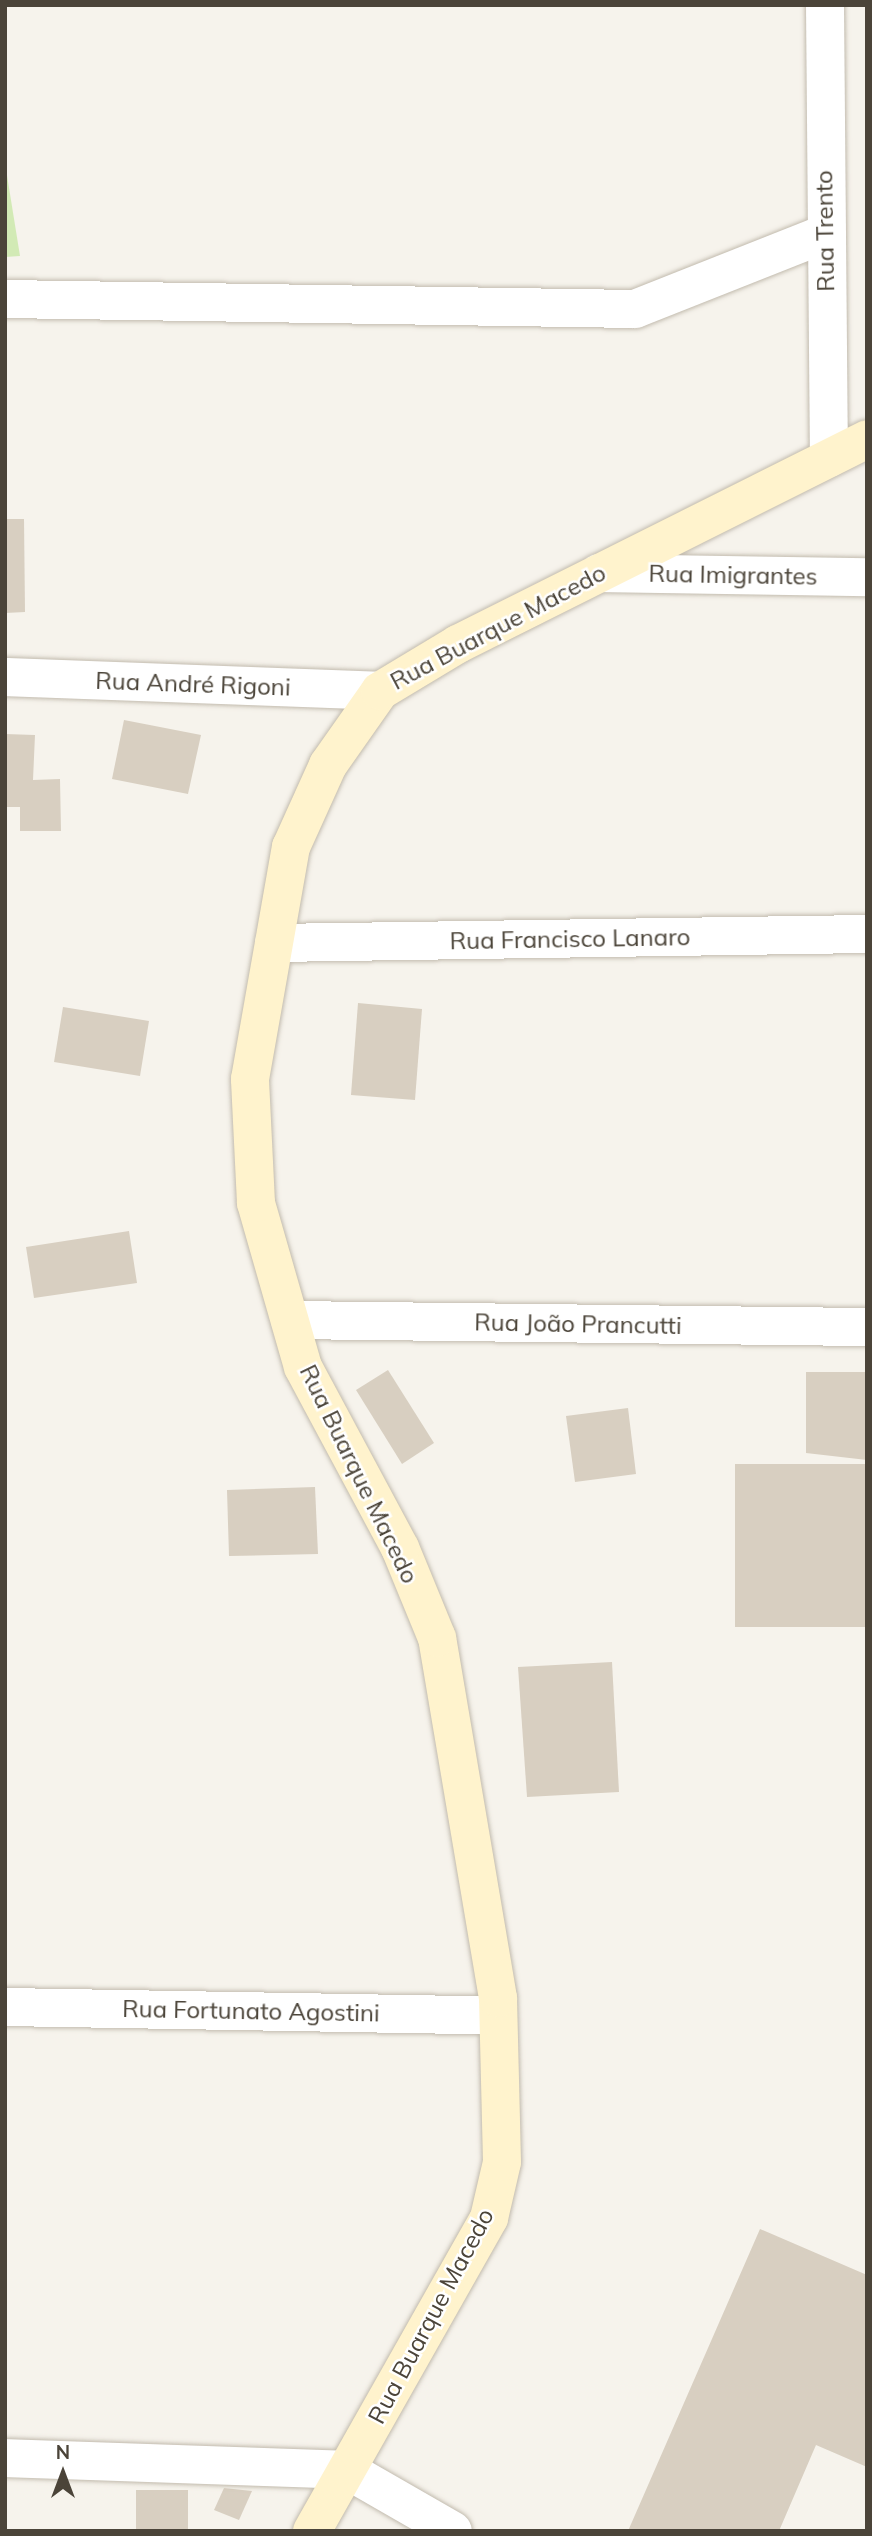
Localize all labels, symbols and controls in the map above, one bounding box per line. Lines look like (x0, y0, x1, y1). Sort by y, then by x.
street label: Rua Trento (810, 170, 840, 292)
street label: Rua Buarque Macedo (385, 558, 611, 696)
street label: Rua Imigrantes (648, 559, 818, 591)
street label: Rua André Rigoni (95, 666, 291, 702)
street label: Rua Francisco Lanaro (449, 923, 691, 955)
street label: Rua João Prancutti (474, 1308, 682, 1340)
street label: Rua Buarque Macedo (294, 1360, 424, 1588)
street label: Rua Fortunato Agostini (122, 1994, 380, 2028)
street label: Rua Buarque Macedo (362, 2203, 500, 2429)
north arrow (28, 2438, 98, 2508)
text: N (56, 2440, 70, 2464)

